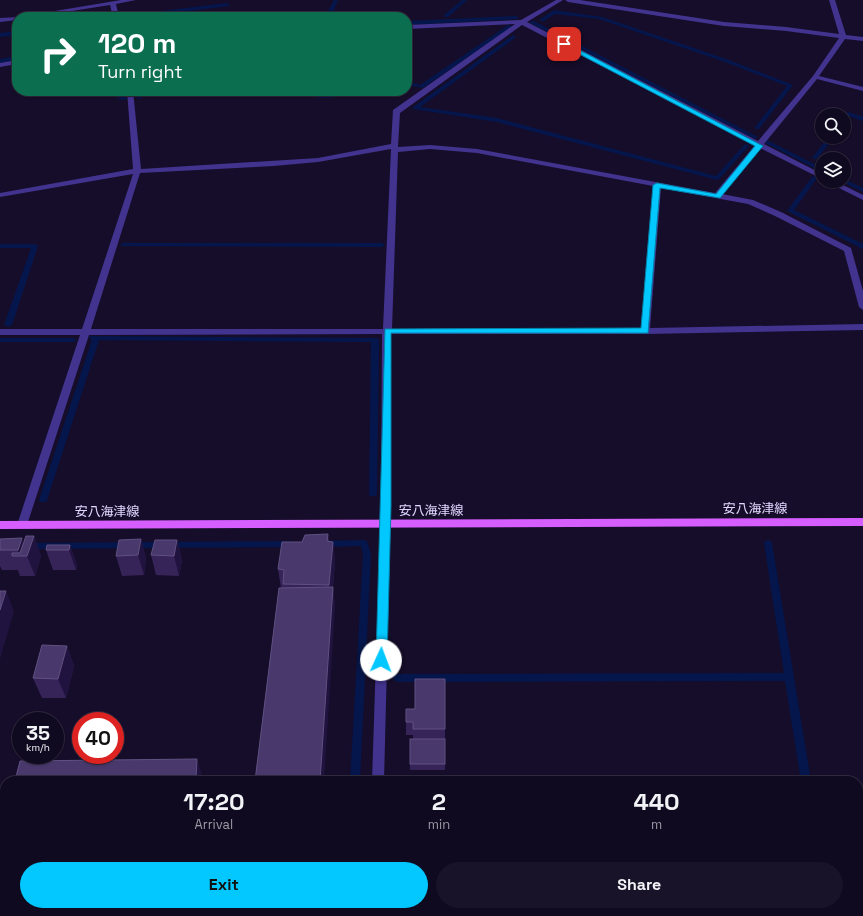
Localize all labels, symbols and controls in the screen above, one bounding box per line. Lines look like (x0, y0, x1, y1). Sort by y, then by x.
text: 120 m (98, 25, 176, 61)
pin (547, 27, 581, 61)
icon: right (32, 28, 84, 80)
icon: arrive (553, 33, 575, 55)
text: Turn right (98, 60, 182, 83)
map controls (815, 108, 851, 188)
button: search (815, 108, 851, 144)
button: layers (815, 152, 851, 188)
street label: 安八海津線 (722, 500, 788, 517)
street label: 安八海津線 (398, 502, 464, 519)
street label: 安八海津線 (74, 503, 140, 520)
position arrow (360, 639, 402, 681)
speed limit sign: 40 (72, 712, 124, 764)
text: 35 (26, 720, 50, 746)
text: km/h (26, 741, 50, 754)
text: 17:20 (183, 786, 244, 817)
text: 2 (432, 786, 446, 817)
text: 440 (634, 786, 680, 817)
text: Arrival (195, 816, 233, 833)
text: min (428, 816, 450, 833)
text: m (651, 816, 662, 833)
button: Exit (20, 862, 428, 908)
button: Share (436, 862, 843, 908)

